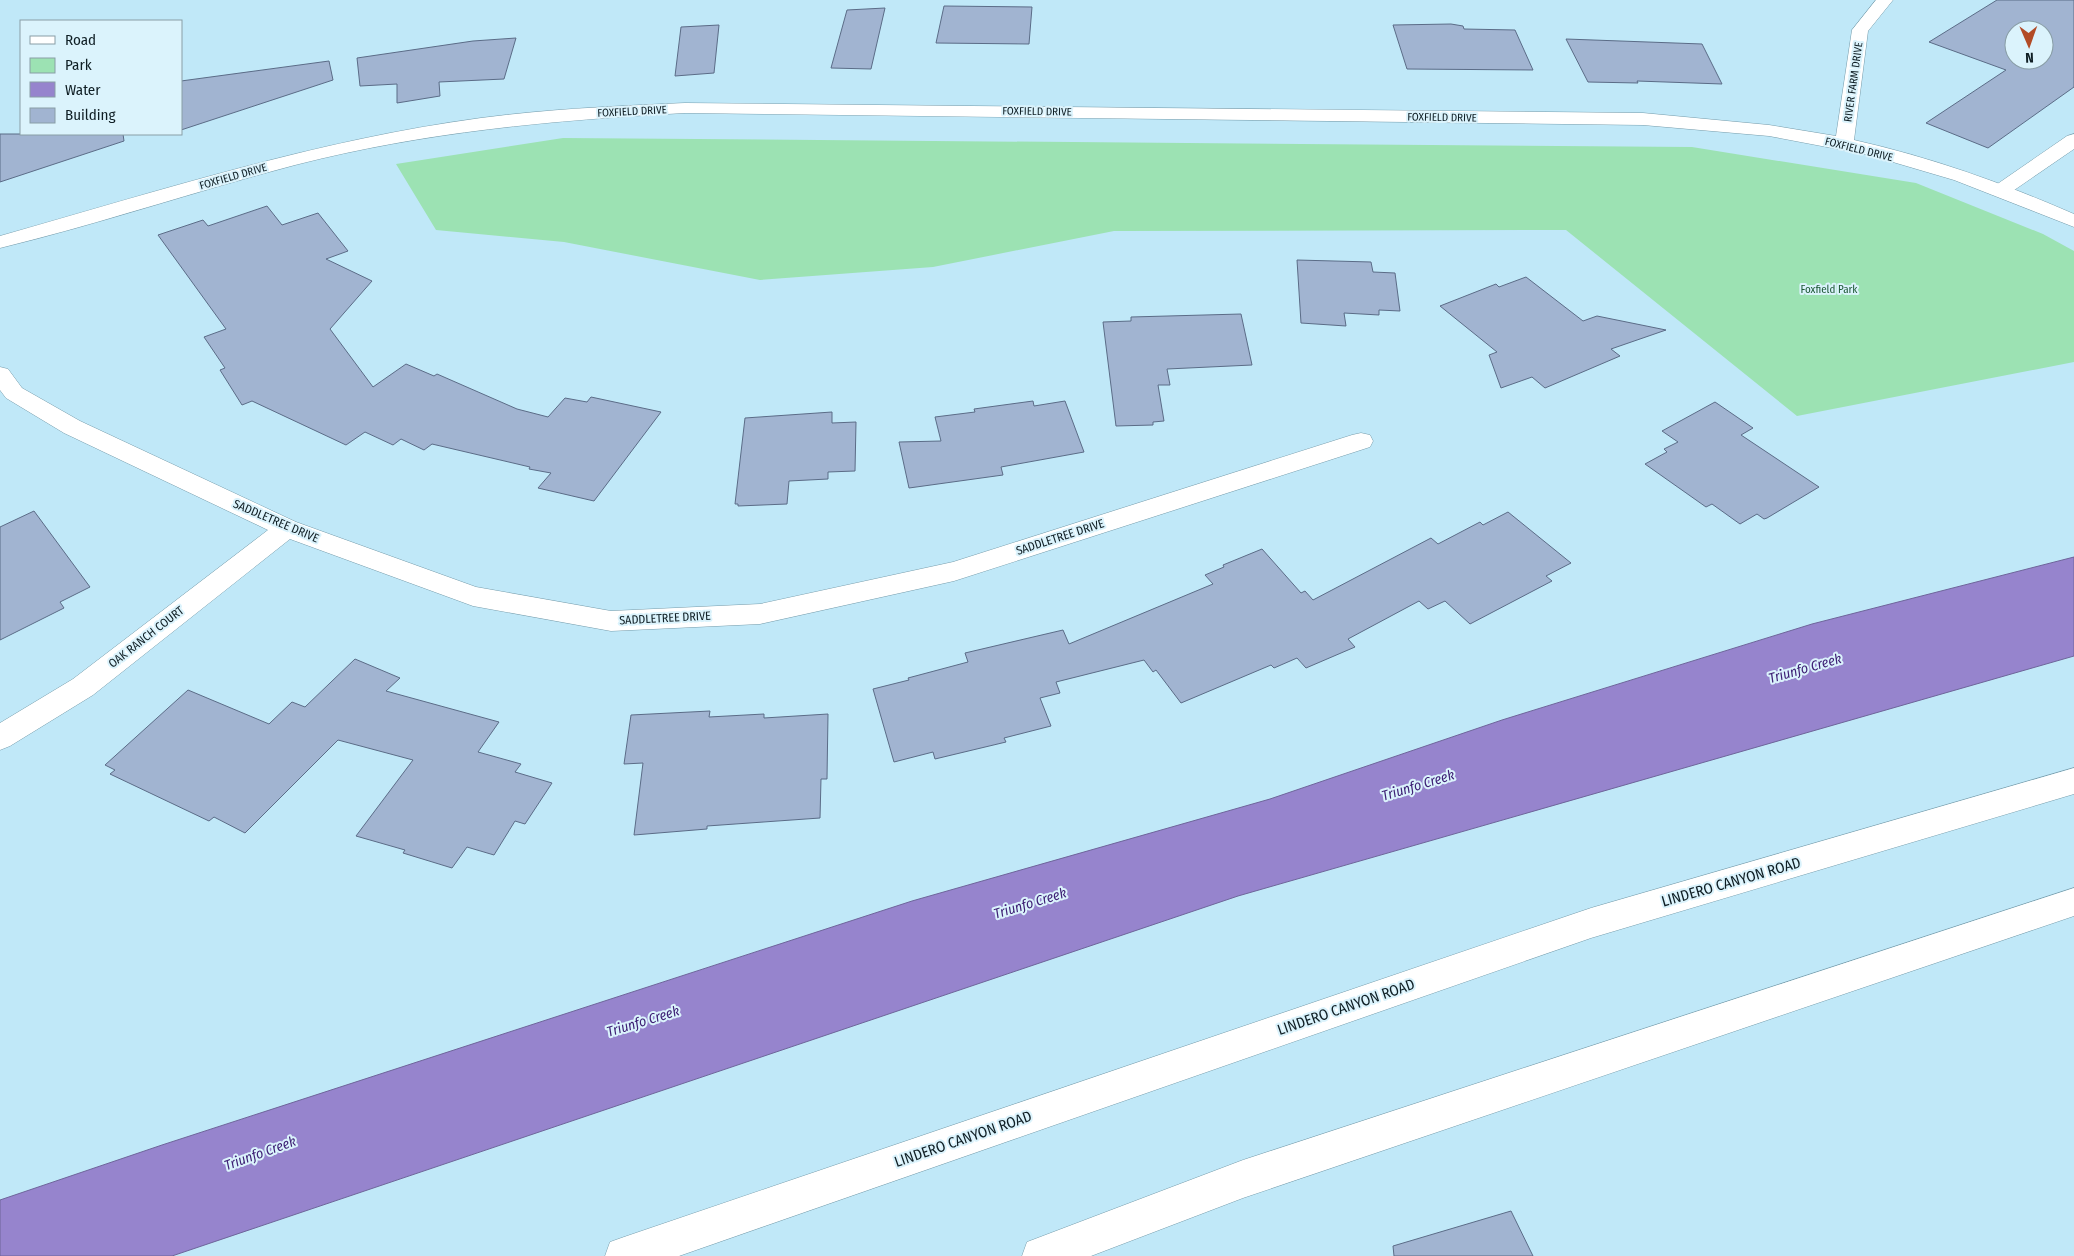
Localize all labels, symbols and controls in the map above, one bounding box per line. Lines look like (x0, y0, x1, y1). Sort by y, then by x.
legend (20, 20, 182, 135)
north arrow (2004, 20, 2054, 70)
text: Road (65, 31, 96, 49)
street label: RIVER FARM DRIVE (1841, 41, 1866, 123)
text: N (2025, 49, 2034, 66)
text: Park (65, 56, 92, 74)
text: Water (65, 81, 101, 99)
street label: FOXFIELD DRIVE (597, 103, 667, 120)
street label: FOXFIELD DRIVE (1002, 104, 1072, 119)
text: Building (65, 106, 116, 124)
street label: FOXFIELD DRIVE (1407, 110, 1477, 125)
street label: FOXFIELD DRIVE (1824, 135, 1894, 164)
street label: FOXFIELD DRIVE (198, 161, 268, 192)
park label: Foxfield Park (1801, 283, 1858, 296)
street label: SADDLETREE DRIVE (231, 497, 321, 545)
street label: SADDLETREE DRIVE (1014, 516, 1106, 558)
street label: OAK RANCH COURT (106, 603, 187, 671)
street label: SADDLETREE DRIVE (619, 609, 711, 627)
water label: Triunfo Creek (1767, 650, 1844, 687)
water label: Triunfo Creek (1380, 766, 1457, 805)
street label: LINDERO CANYON ROAD (1659, 854, 1803, 910)
water label: Triunfo Creek (992, 884, 1069, 923)
street label: LINDERO CANYON ROAD (1275, 975, 1417, 1039)
water label: Triunfo Creek (605, 1002, 682, 1041)
street label: LINDERO CANYON ROAD (892, 1107, 1034, 1171)
water label: Triunfo Creek (222, 1133, 298, 1174)

